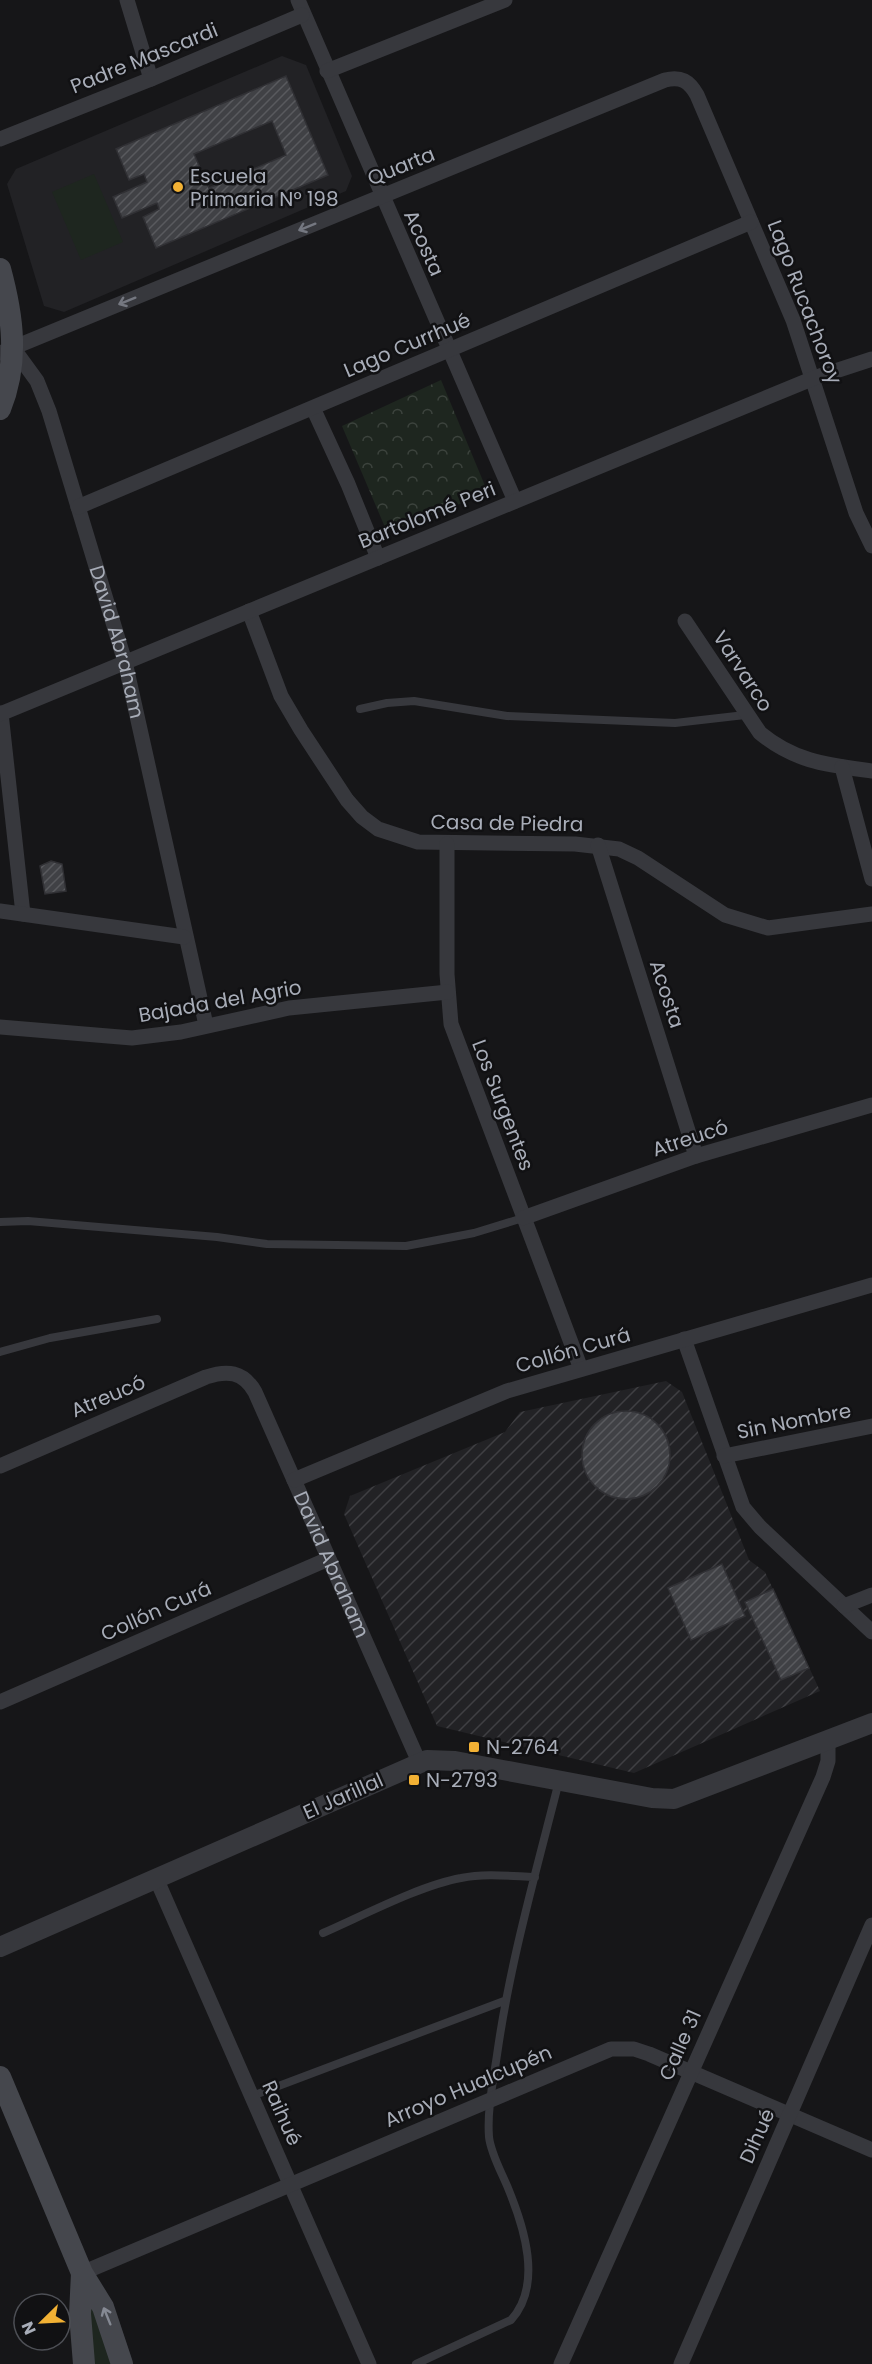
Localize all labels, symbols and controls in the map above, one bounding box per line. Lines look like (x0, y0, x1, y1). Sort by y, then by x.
street label: Padre Mascardi (66, 16, 222, 100)
street label: Quarta (363, 140, 439, 192)
place label: Escuela Primaria N° 198 (190, 162, 339, 213)
marker: Escuela Primaria N° 198 (171, 180, 185, 194)
street label: Acosta (397, 205, 451, 281)
street label: Lago Rucachoroy (761, 216, 849, 388)
one-way arrow (299, 222, 317, 233)
one-way arrow (118, 296, 137, 307)
street label: Lago Currhué (339, 306, 475, 384)
street label: Bartolomé Peri (354, 475, 500, 555)
street label: David Abraham (83, 562, 151, 721)
street label: Varvarco (706, 625, 780, 717)
street label: Casa de Piedra (430, 808, 584, 838)
street label: Acosta (643, 957, 691, 1031)
street label: Bajada del Agrio (136, 973, 304, 1029)
street label: Los Surgentes (465, 1036, 541, 1174)
street label: Atreucó (648, 1113, 732, 1163)
street label: Collón Curá (512, 1320, 634, 1380)
street label: Atreucó (66, 1368, 150, 1424)
street label: Sin Nombre (735, 1396, 853, 1446)
street label: David Abraham (287, 1487, 376, 1642)
street label: Collón Curá (96, 1574, 216, 1648)
place label: N-2764 (486, 1733, 559, 1761)
marker: N-2764 (467, 1740, 481, 1754)
street label: El Jarillal (298, 1766, 388, 1826)
place label: N-2793 (426, 1766, 498, 1794)
marker: N-2793 (407, 1773, 421, 1787)
street label: Calle 31 (652, 2005, 708, 2085)
street label: Arroyo Hualcupén (380, 2038, 556, 2134)
street label: Raihué (255, 2076, 309, 2150)
street label: Dihué (733, 2104, 781, 2168)
north arrow (12, 2292, 72, 2352)
one-way arrow (101, 2307, 112, 2326)
text: N (16, 2318, 42, 2338)

